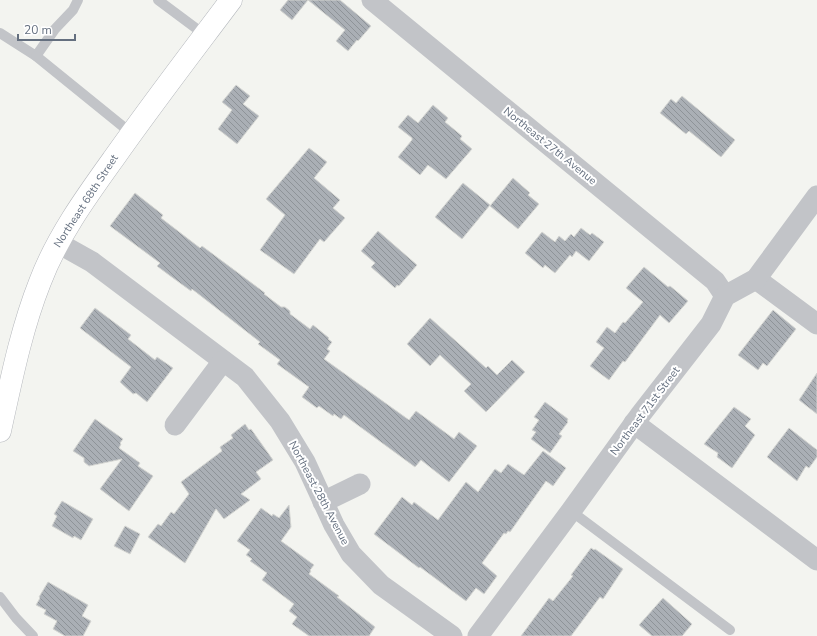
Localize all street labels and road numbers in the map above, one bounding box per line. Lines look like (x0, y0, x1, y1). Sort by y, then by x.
street label: Northeast 27th Avenue (500, 104, 600, 188)
street label: Northeast 68th Street (50, 151, 122, 251)
street label: Northeast 71st Street (607, 364, 683, 458)
street label: Northeast 28th Avenue (285, 438, 353, 548)

